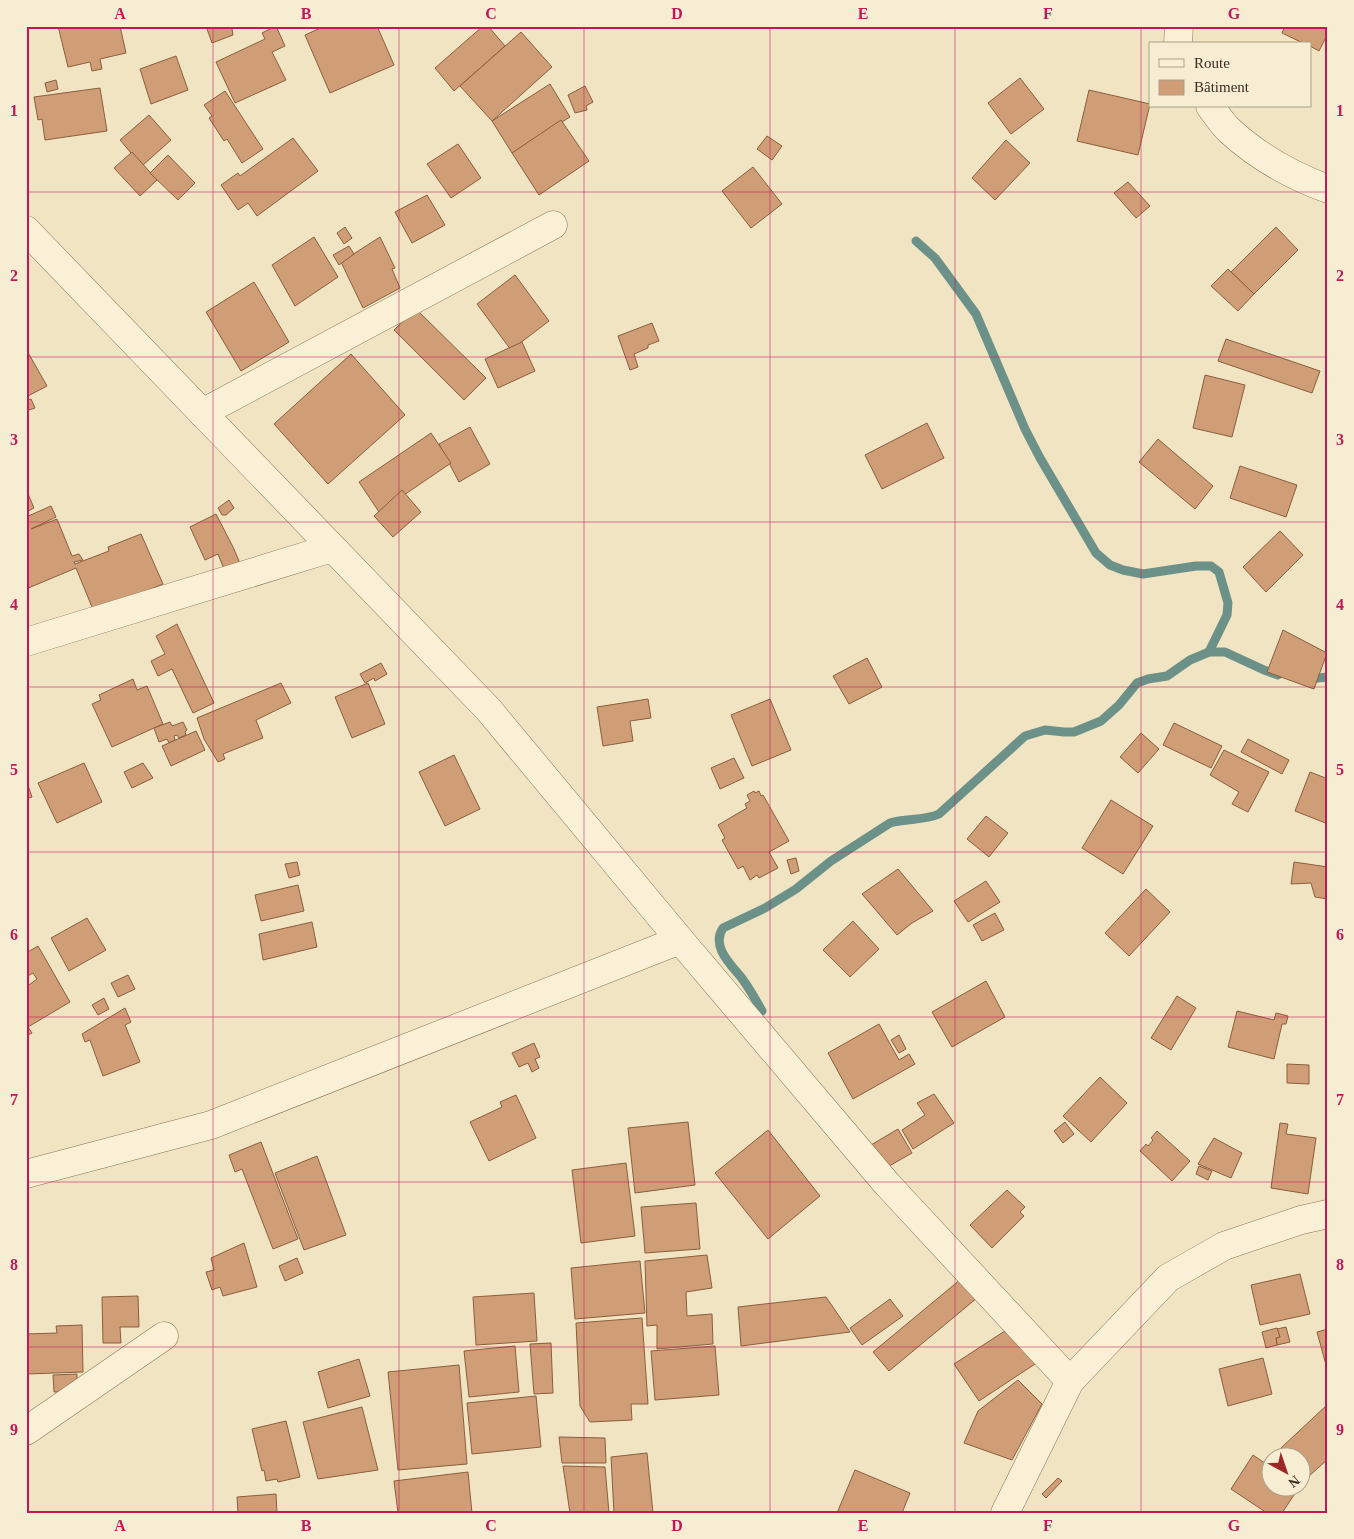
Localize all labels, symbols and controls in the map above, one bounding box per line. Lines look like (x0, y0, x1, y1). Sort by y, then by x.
text: A (114, 5, 126, 22)
text: B (301, 5, 312, 22)
text: C (485, 5, 497, 22)
text: D (671, 5, 683, 22)
text: E (858, 5, 868, 22)
text: F (1043, 5, 1053, 22)
text: G (1228, 5, 1241, 22)
legend (1149, 42, 1312, 108)
text: Route (1194, 55, 1230, 71)
text: Bâtiment (1194, 79, 1250, 95)
text: 1 (10, 102, 18, 119)
text: 1 (1336, 102, 1344, 119)
text: 2 (10, 267, 18, 284)
text: 2 (1336, 267, 1344, 284)
text: 3 (10, 431, 18, 448)
text: 3 (1336, 431, 1344, 448)
text: 4 (10, 596, 18, 613)
text: 4 (1336, 596, 1344, 613)
text: 5 (10, 761, 18, 778)
text: 5 (1336, 761, 1344, 778)
text: 6 (10, 926, 18, 943)
text: 6 (1336, 926, 1344, 943)
text: 7 (10, 1091, 18, 1108)
text: 7 (1336, 1091, 1344, 1108)
text: 8 (10, 1256, 18, 1273)
text: 8 (1336, 1256, 1344, 1273)
text: 9 (10, 1421, 18, 1438)
text: 9 (1336, 1421, 1344, 1438)
north arrow (1262, 1446, 1312, 1496)
text: N (1285, 1473, 1303, 1491)
text: A (114, 1517, 126, 1534)
text: B (301, 1517, 312, 1534)
text: C (485, 1517, 497, 1534)
text: D (671, 1517, 683, 1534)
text: E (858, 1517, 868, 1534)
text: F (1043, 1517, 1053, 1534)
text: G (1228, 1517, 1241, 1534)

